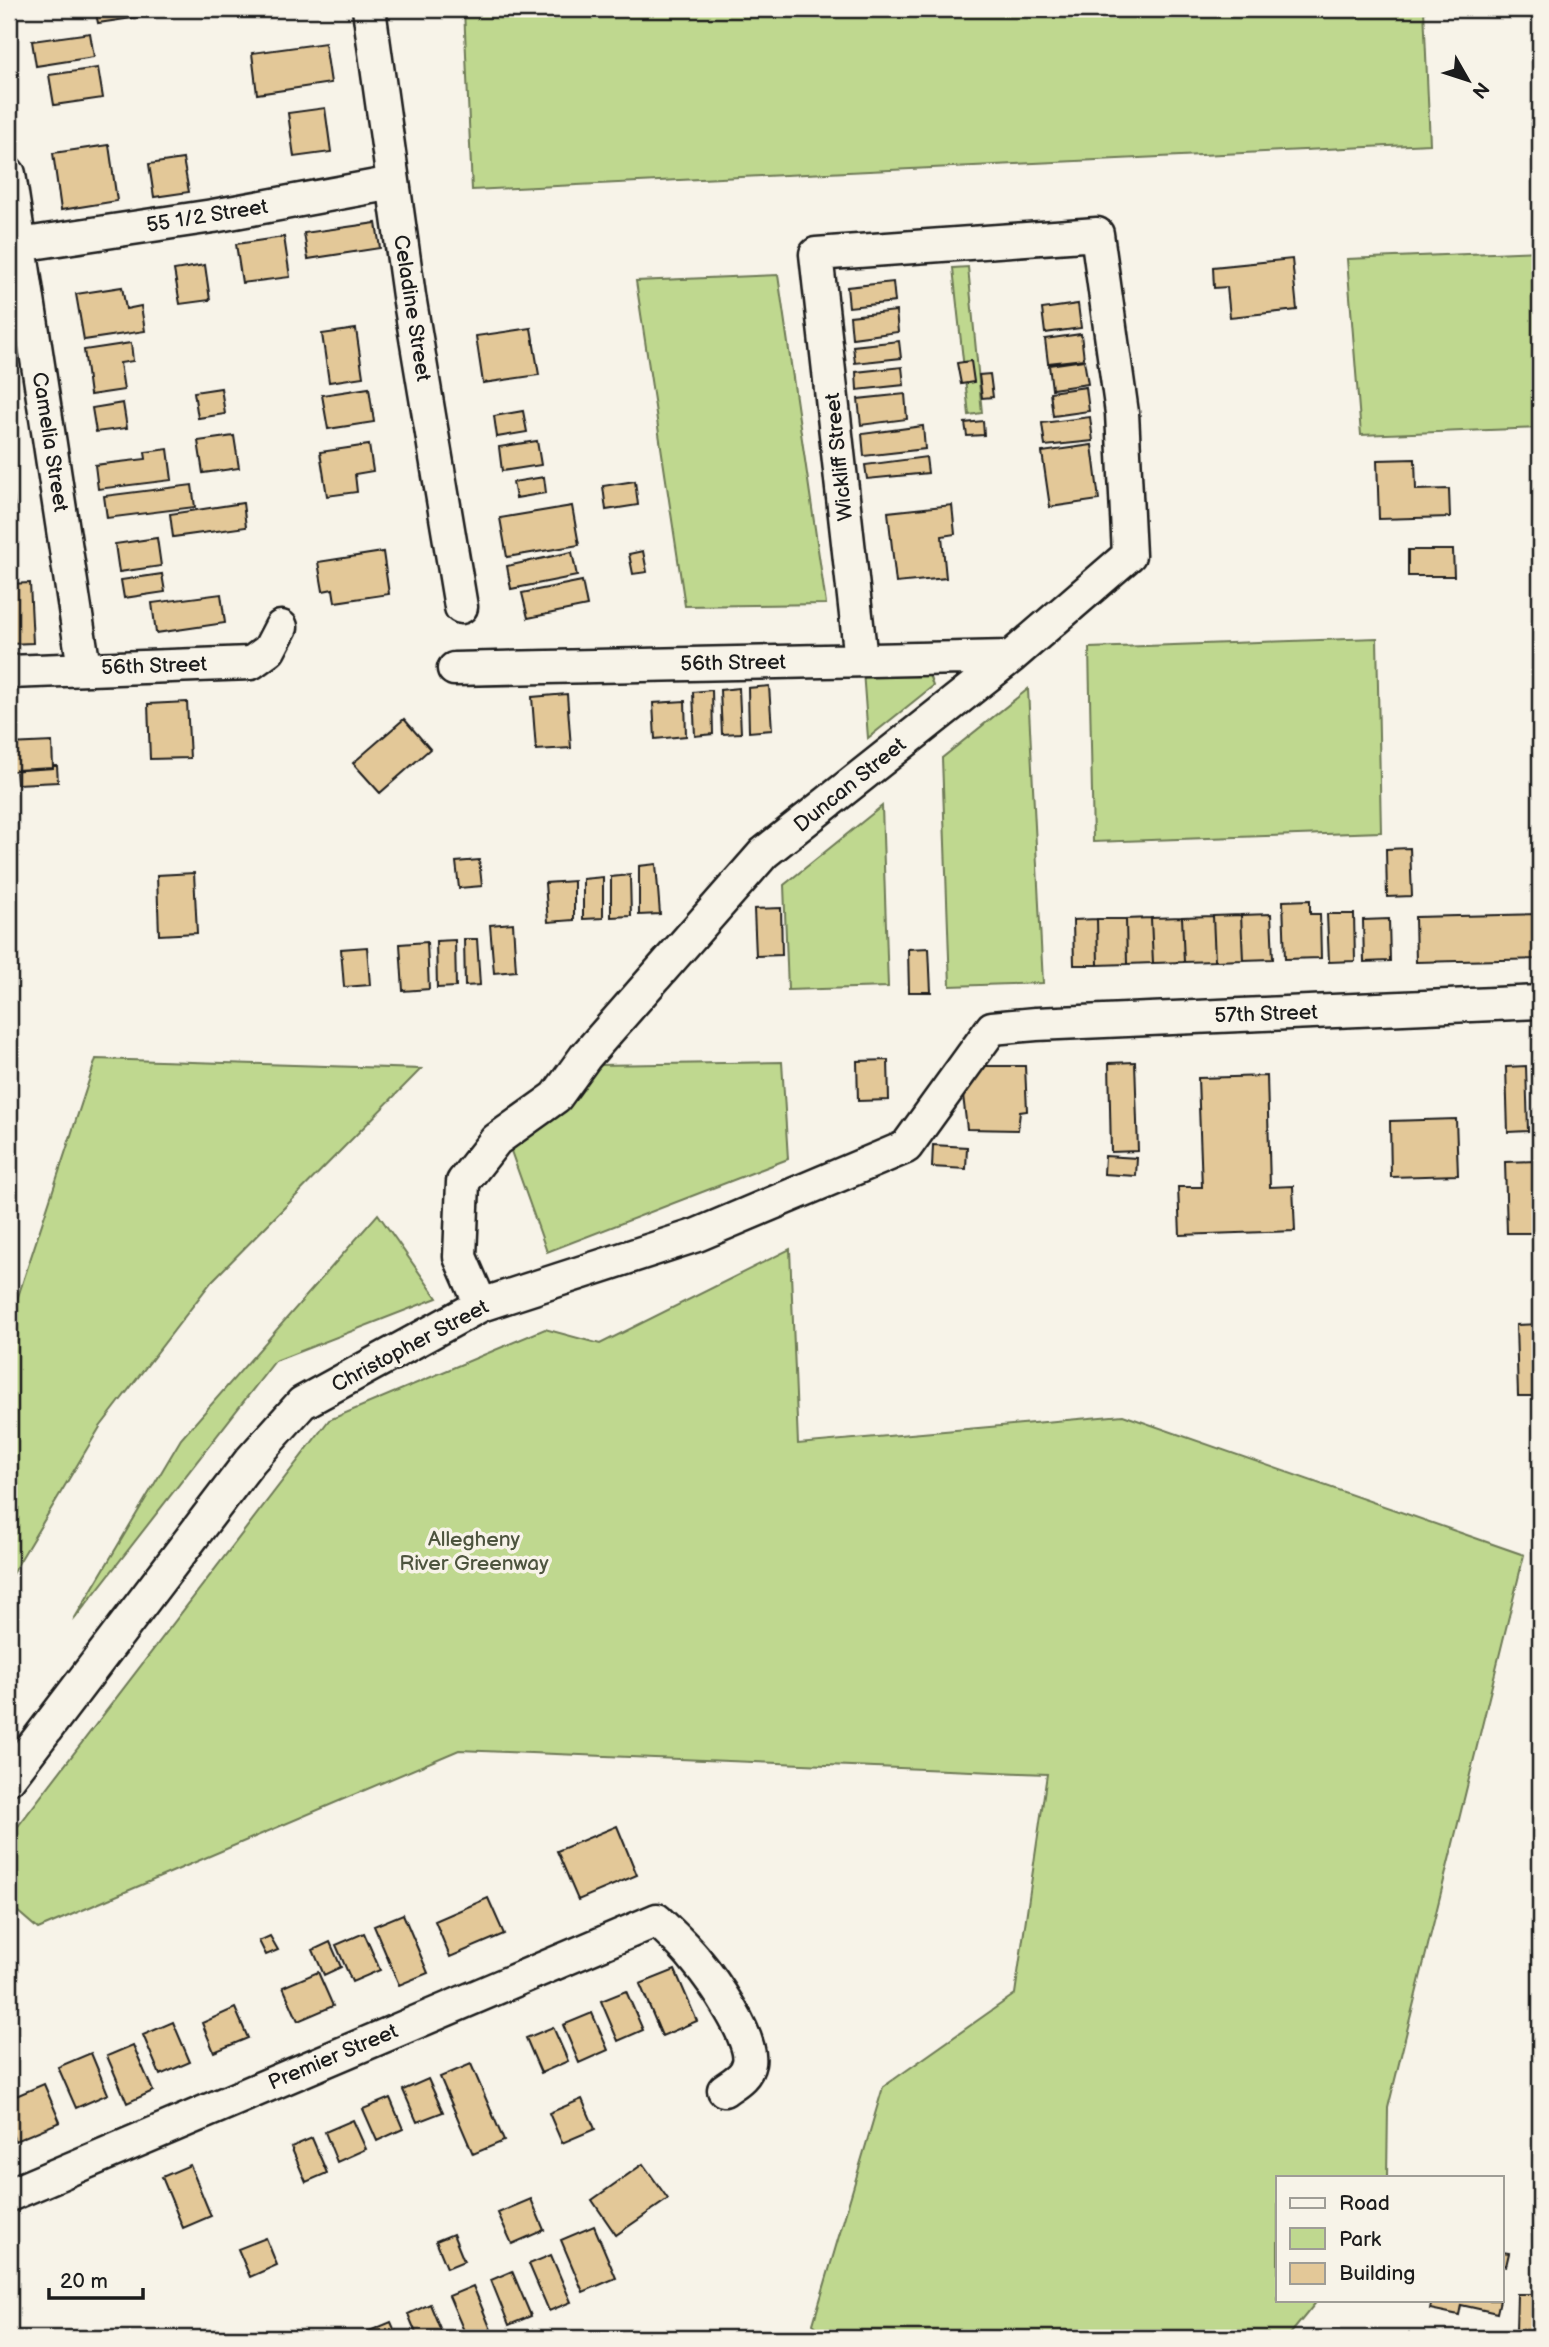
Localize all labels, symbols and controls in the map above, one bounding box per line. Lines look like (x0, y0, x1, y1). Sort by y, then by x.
north arrow (1434, 46, 1504, 116)
text: N (1467, 77, 1493, 103)
street label: 55 1/2 Street (144, 194, 270, 238)
street label: Celadine Street (388, 233, 436, 384)
street label: Camelia Street (27, 370, 73, 514)
street label: Wickliff Street (820, 391, 858, 522)
street label: 56th Street (680, 650, 787, 676)
street label: 56th Street (101, 652, 208, 680)
street label: Duncan Street (789, 732, 911, 838)
street label: 57th Street (1214, 1000, 1319, 1028)
street label: Christopher Street (327, 1294, 493, 1398)
park label: Allegheny River Greenway (399, 1527, 549, 1576)
street label: Premier Street (265, 2018, 402, 2095)
legend (1276, 2176, 1504, 2302)
text: Road (1339, 2191, 1390, 2216)
text: Park (1339, 2227, 1382, 2252)
scale bar (49, 2256, 144, 2300)
text: Building (1339, 2261, 1415, 2286)
text: 20 m (60, 2269, 108, 2294)

